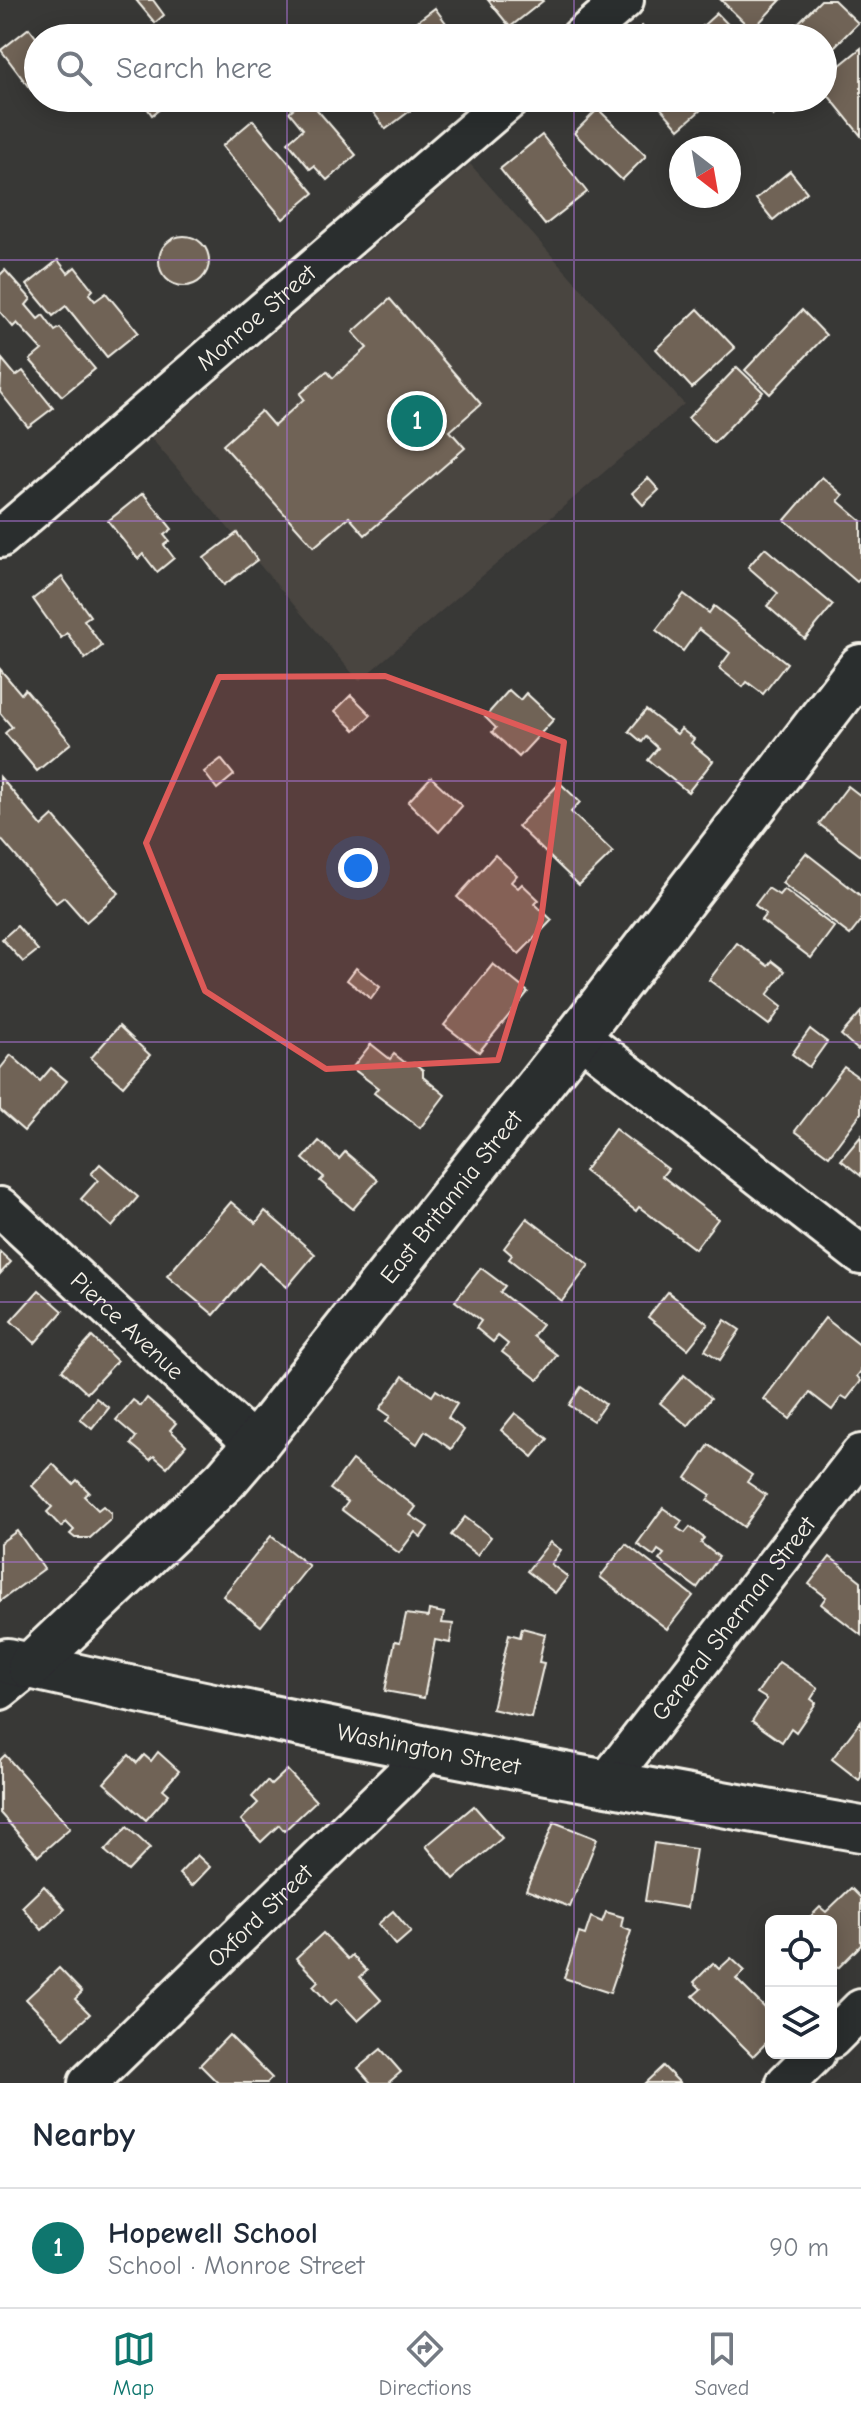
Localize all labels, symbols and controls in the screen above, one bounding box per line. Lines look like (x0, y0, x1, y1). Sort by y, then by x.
search box (24, 24, 837, 112)
icon: search (52, 46, 96, 90)
text: Search here (116, 51, 272, 86)
north arrow (669, 136, 741, 208)
street label: Monroe Street (191, 258, 322, 376)
pin: 1 (391, 391, 443, 451)
your location (338, 848, 378, 888)
street label: East Britannia Street (374, 1104, 529, 1289)
street label: Pierce Avenue (65, 1266, 190, 1385)
street label: General Sherman Street (646, 1510, 822, 1726)
street label: Washington Street (335, 1718, 524, 1781)
street label: Oxford Street (202, 1857, 319, 1973)
map controls (765, 1915, 837, 2059)
button: locate (765, 1915, 837, 1987)
button: layers (765, 1987, 837, 2059)
text: Nearby (32, 2115, 135, 2155)
text: Hopewell School (108, 2216, 318, 2251)
text: 1 (53, 2233, 63, 2263)
text: 90 m (769, 2233, 829, 2263)
text: School · Monroe Street (108, 2251, 364, 2281)
tab: Map (112, 2327, 156, 2401)
tab: Directions (379, 2327, 472, 2401)
tab: Saved (695, 2327, 749, 2401)

